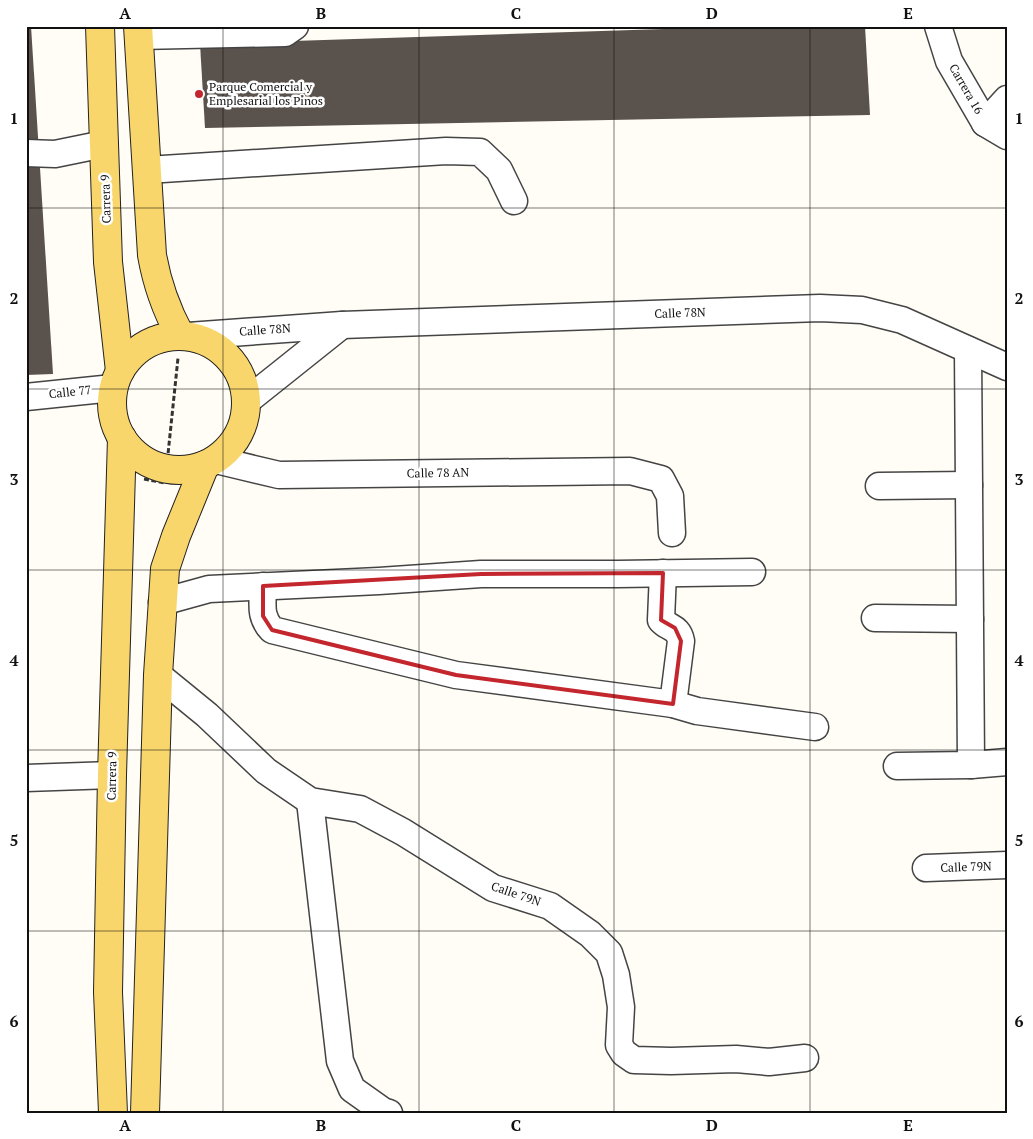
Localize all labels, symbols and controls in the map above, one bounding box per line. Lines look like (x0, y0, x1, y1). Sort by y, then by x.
text: A (119, 2, 131, 24)
text: B (316, 2, 326, 24)
text: C (511, 2, 521, 24)
text: D (706, 2, 718, 24)
text: E (903, 2, 913, 24)
street label: Carrera 16 (946, 61, 987, 117)
place label: Parque Comercial y Emplesarial los Pinos (209, 79, 323, 108)
marker: Parque Comercial y Emplesarial los Pinos (193, 88, 205, 100)
text: 1 (9, 107, 19, 129)
text: 1 (1014, 107, 1024, 129)
street label: Carrera 9 (97, 174, 114, 224)
text: 2 (9, 287, 19, 309)
text: 2 (1014, 287, 1024, 309)
street label: Calle 78N (654, 304, 706, 321)
street label: Calle 78N (239, 320, 291, 339)
street label: Calle 77 (48, 382, 92, 401)
street label: Calle 78 AN (407, 464, 470, 481)
text: 3 (9, 468, 19, 490)
text: 3 (1014, 468, 1024, 490)
text: 4 (9, 649, 19, 671)
text: 4 (1014, 649, 1024, 671)
street label: Carrera 9 (104, 751, 119, 801)
text: 5 (9, 829, 19, 851)
text: 5 (1014, 829, 1024, 851)
street label: Calle 79N (940, 858, 992, 875)
street label: Calle 79N (489, 878, 543, 909)
text: 6 (9, 1010, 19, 1032)
text: 6 (1014, 1010, 1024, 1032)
text: A (119, 1114, 131, 1136)
text: B (316, 1114, 326, 1136)
text: C (511, 1114, 521, 1136)
text: D (706, 1114, 718, 1136)
text: E (903, 1114, 913, 1136)

